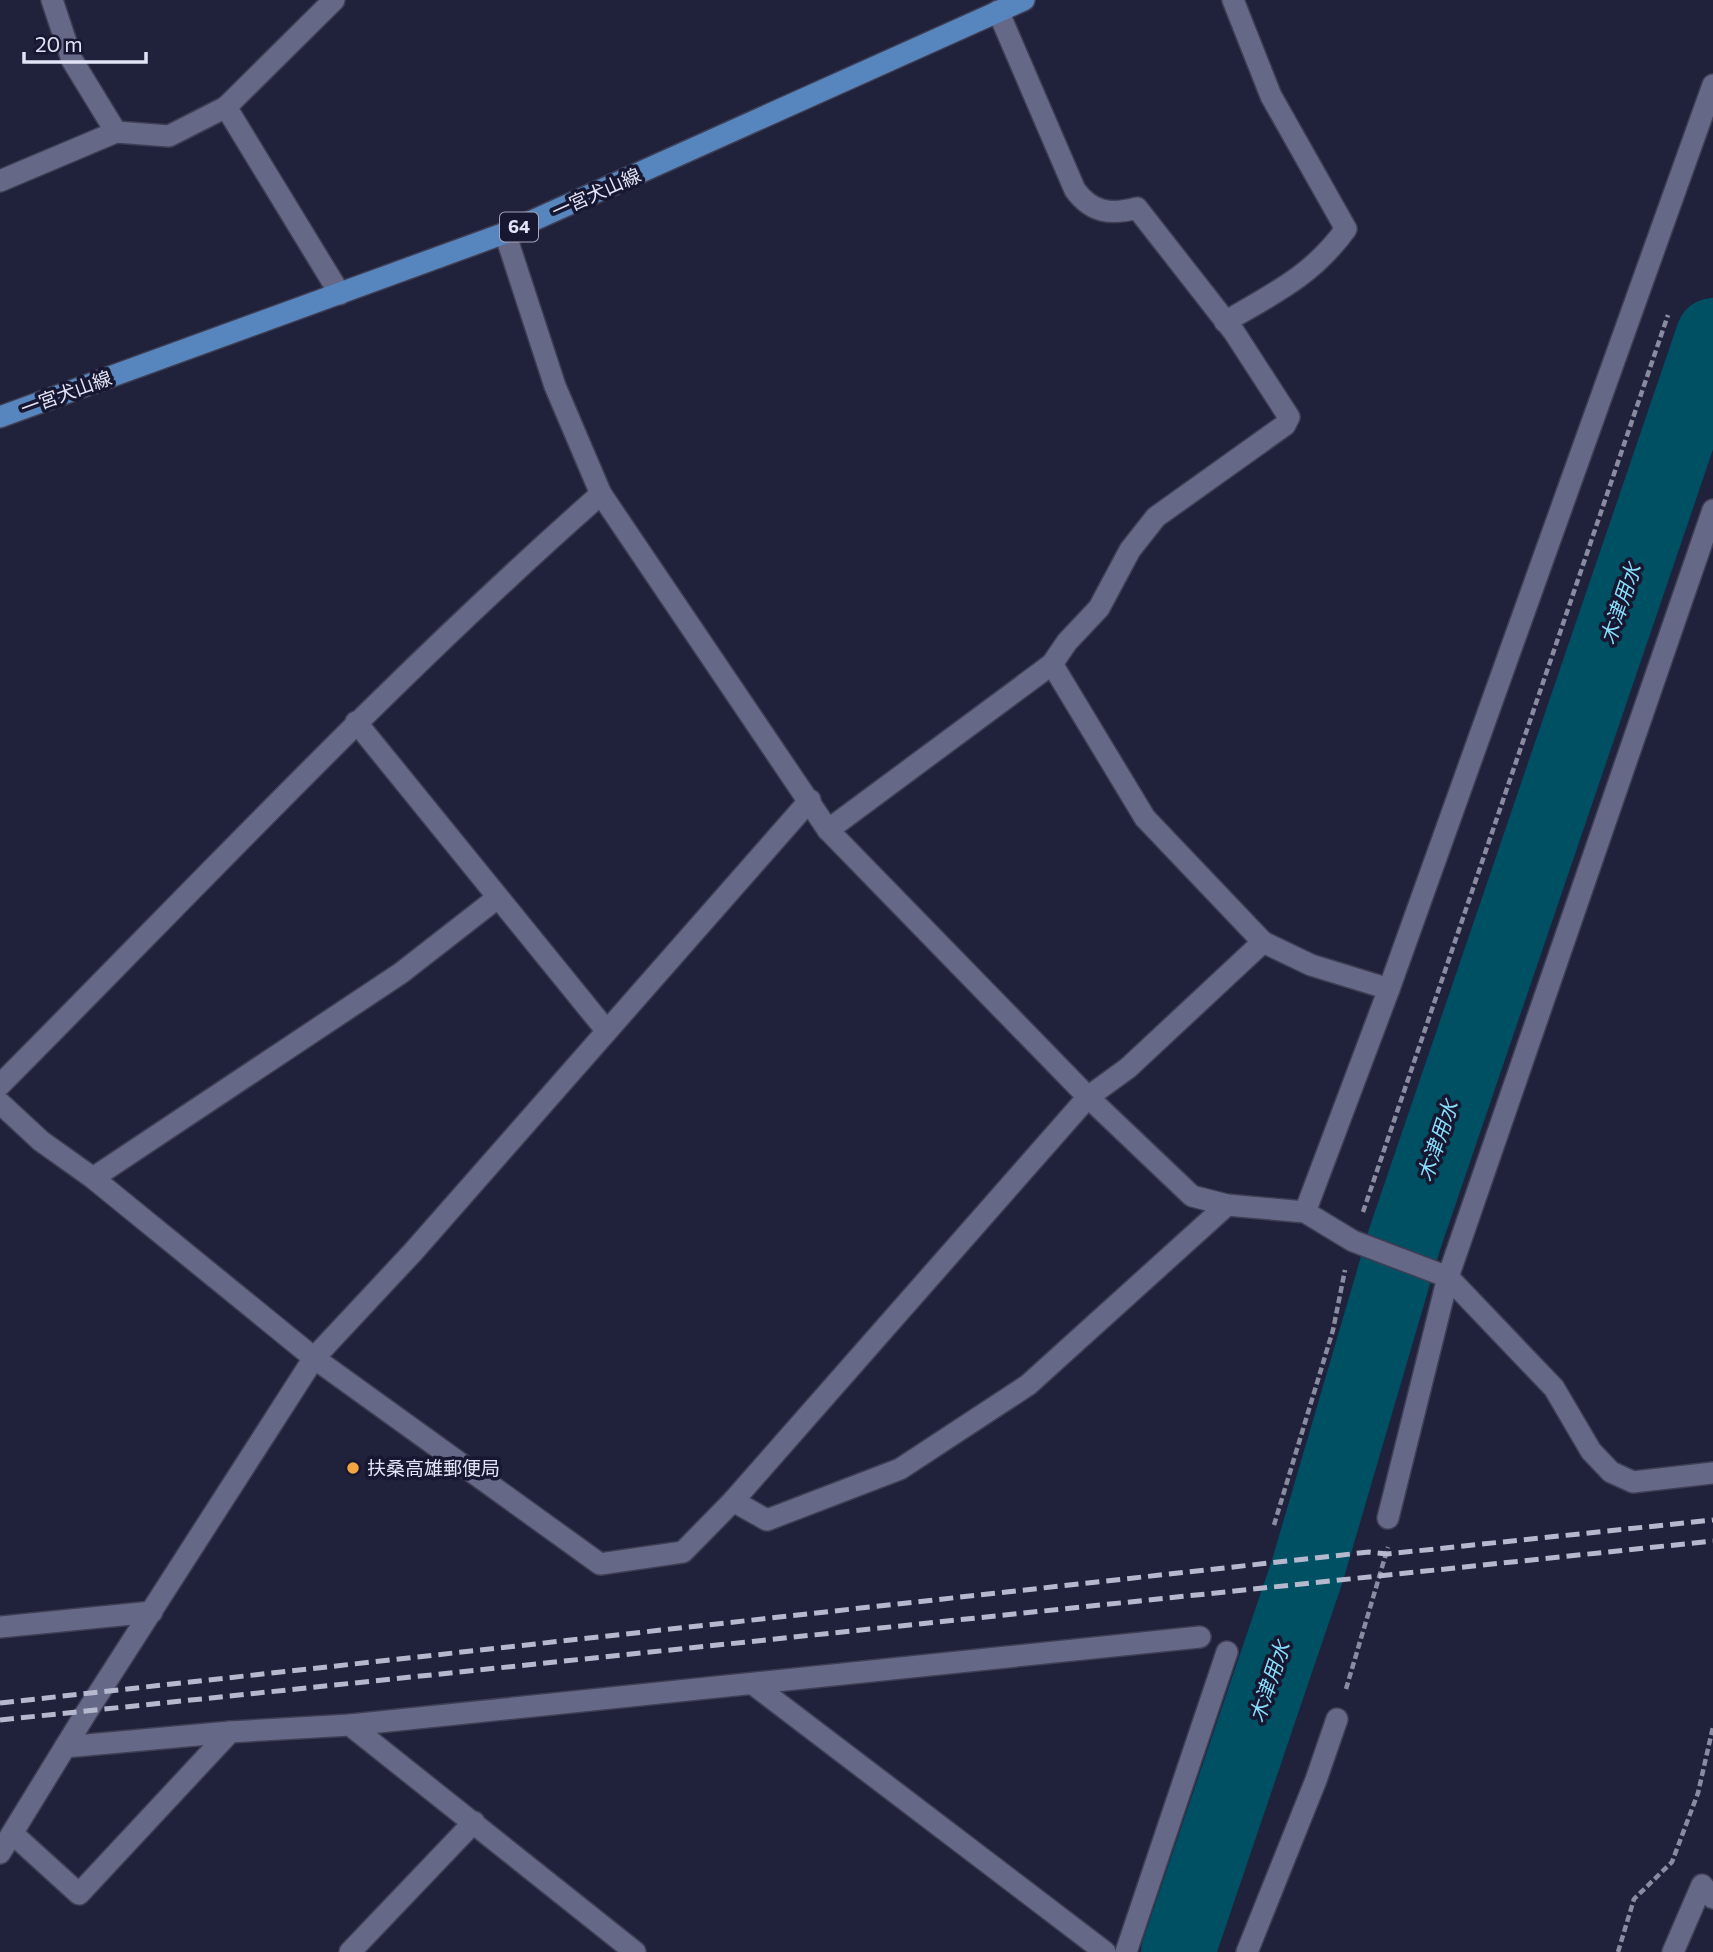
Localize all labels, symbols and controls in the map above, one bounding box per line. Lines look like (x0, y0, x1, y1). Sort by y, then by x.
scale bar (24, 21, 147, 65)
text: 20 m (35, 31, 83, 56)
street label: 一宮犬山線 (548, 163, 644, 222)
road number: 64 (500, 212, 538, 242)
street label: 一宮犬山線 (17, 365, 114, 420)
water label: 木津用水 (1594, 558, 1646, 647)
water label: 木津用水 (1411, 1095, 1463, 1184)
place label: 扶桑高雄郵便局 (367, 1456, 500, 1479)
marker: 扶桑高雄郵便局 (345, 1460, 361, 1476)
water label: 木津用水 (1243, 1636, 1295, 1725)

